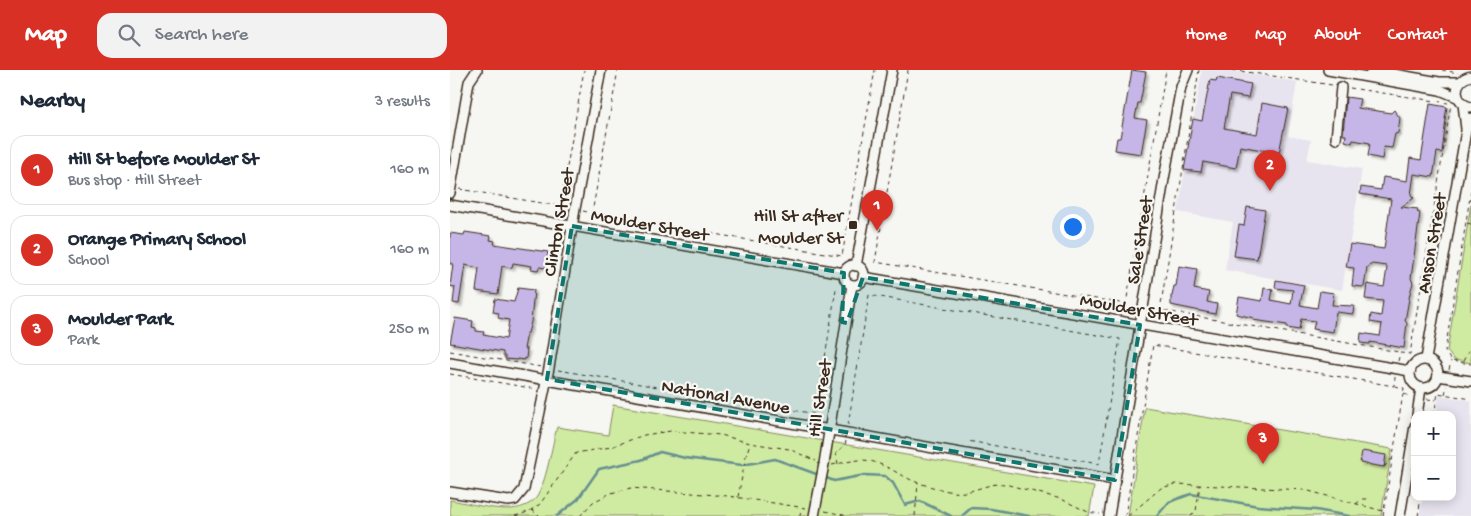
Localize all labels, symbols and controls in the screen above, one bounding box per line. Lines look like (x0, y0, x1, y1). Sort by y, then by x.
search box (97, 13, 447, 58)
text: Map (25, 21, 67, 50)
icon: search (115, 21, 143, 49)
text: Search here (155, 24, 248, 47)
text: Home (1185, 25, 1227, 46)
text: Map (1255, 25, 1286, 46)
text: About (1314, 25, 1360, 46)
text: Contact (1388, 25, 1446, 46)
text: Nearby (20, 90, 85, 115)
text: 3 results (375, 93, 430, 112)
text: Hill St before Moulder St (68, 149, 258, 172)
pin: 2 (1254, 150, 1286, 191)
text: 1 (34, 161, 40, 180)
text: 160 m (390, 161, 429, 180)
street label: Clinton Street (540, 165, 582, 278)
text: Bus stop · Hill Street (68, 172, 201, 191)
pin: 1 (861, 190, 893, 231)
street label: Anson Street (1413, 190, 1454, 295)
street label: Sale Street (1123, 193, 1160, 286)
street label: Moulder Street (589, 205, 712, 248)
place label: Hill St after Moulder St (753, 206, 845, 251)
your location (1060, 214, 1086, 240)
marker: Hill St after Moulder St (847, 219, 859, 231)
text: Orange Primary School (68, 229, 246, 252)
text: 2 (33, 241, 41, 260)
text: 160 m (390, 241, 429, 260)
text: School (68, 252, 110, 271)
street label: Moulder Street (1078, 290, 1201, 333)
text: Moulder Park (68, 309, 173, 332)
text: 3 (33, 321, 41, 340)
text: 250 m (389, 321, 429, 340)
text: Park (68, 332, 99, 351)
street label: Hill Street (804, 356, 839, 439)
street label: National Avenue (659, 376, 792, 421)
map controls (1411, 411, 1456, 501)
button: + (1411, 411, 1456, 456)
pin: 3 (1247, 423, 1279, 464)
button: − (1411, 456, 1456, 501)

